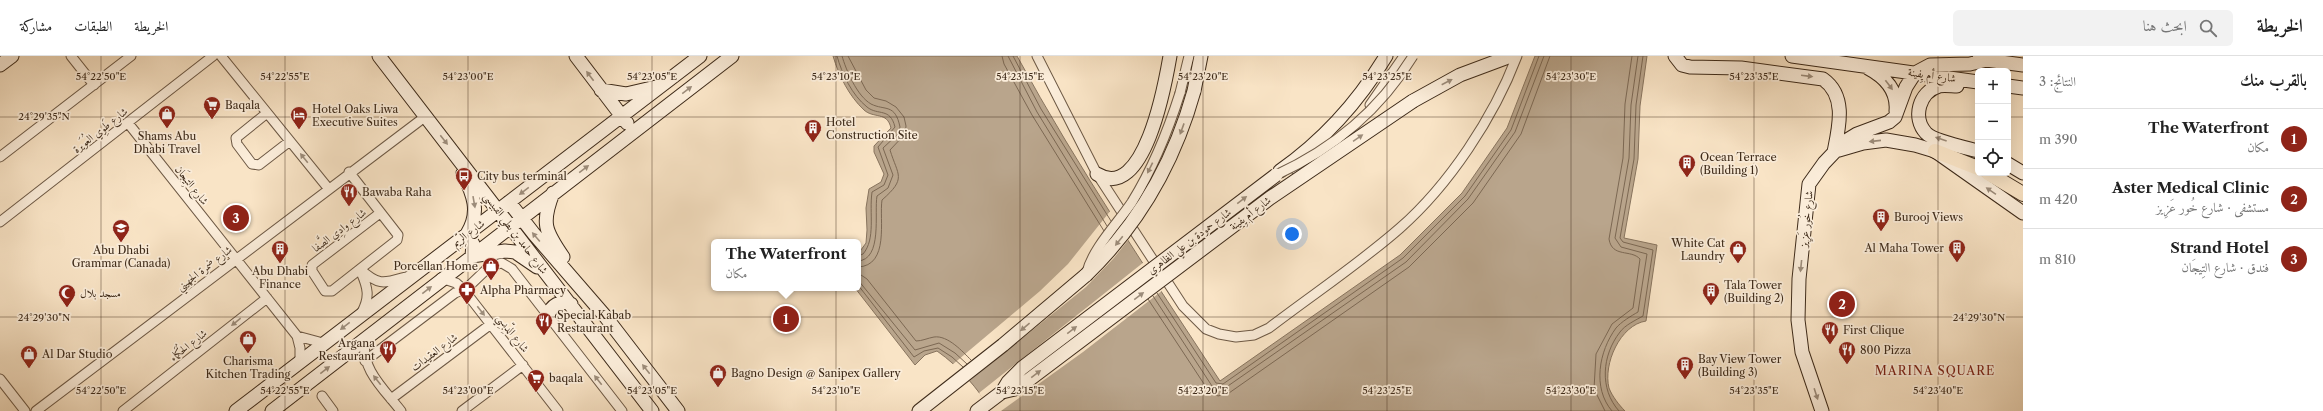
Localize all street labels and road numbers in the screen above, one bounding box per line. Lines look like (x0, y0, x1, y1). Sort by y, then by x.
street label: شارع أم يِفينة (1907, 64, 1957, 88)
street label: شارع طَوِي العُوَيرة (69, 103, 132, 158)
street label: شارع التِيجَان (170, 162, 213, 209)
street label: شارع حامد بن بطي القبيسي (478, 190, 551, 279)
street label: شارع خُور عَزِيز (1794, 190, 1819, 249)
street label: شارع أم يِفينة (1226, 192, 1275, 236)
street label: شارع وادِي الصَّفا (308, 203, 371, 257)
street label: شارع حمودة بن علي الظاهري (1144, 205, 1236, 280)
street label: شارع الرِّيم (449, 216, 489, 252)
street label: شارع ضمرة الجهيني (173, 243, 237, 297)
street label: شارع الدِّبسِي (490, 311, 532, 357)
street label: شارع الحُكَماء (165, 324, 211, 366)
street label: شارع العقيدات (408, 330, 462, 377)

